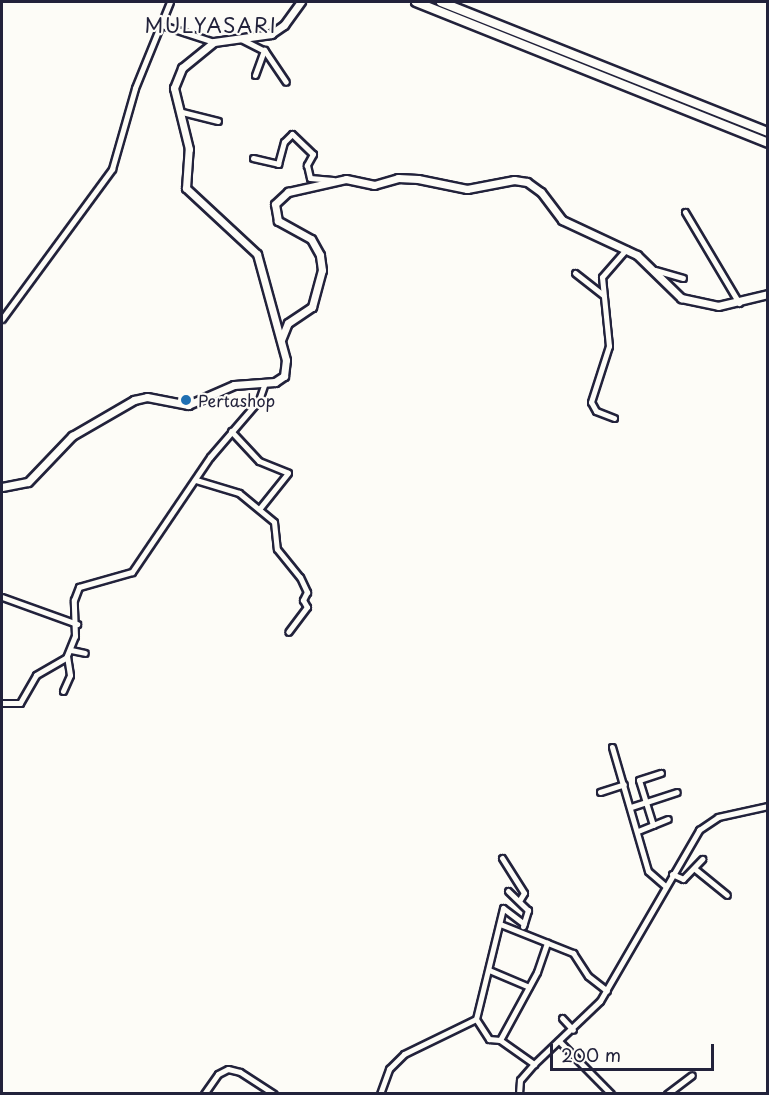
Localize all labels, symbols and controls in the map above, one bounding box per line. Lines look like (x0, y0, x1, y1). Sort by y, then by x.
district label: MULYASARI (145, 13, 277, 37)
place label: Pertashop (198, 390, 275, 410)
marker: Pertashop (179, 393, 193, 407)
scale bar (553, 1032, 716, 1070)
text: 200 m (561, 1041, 621, 1068)

